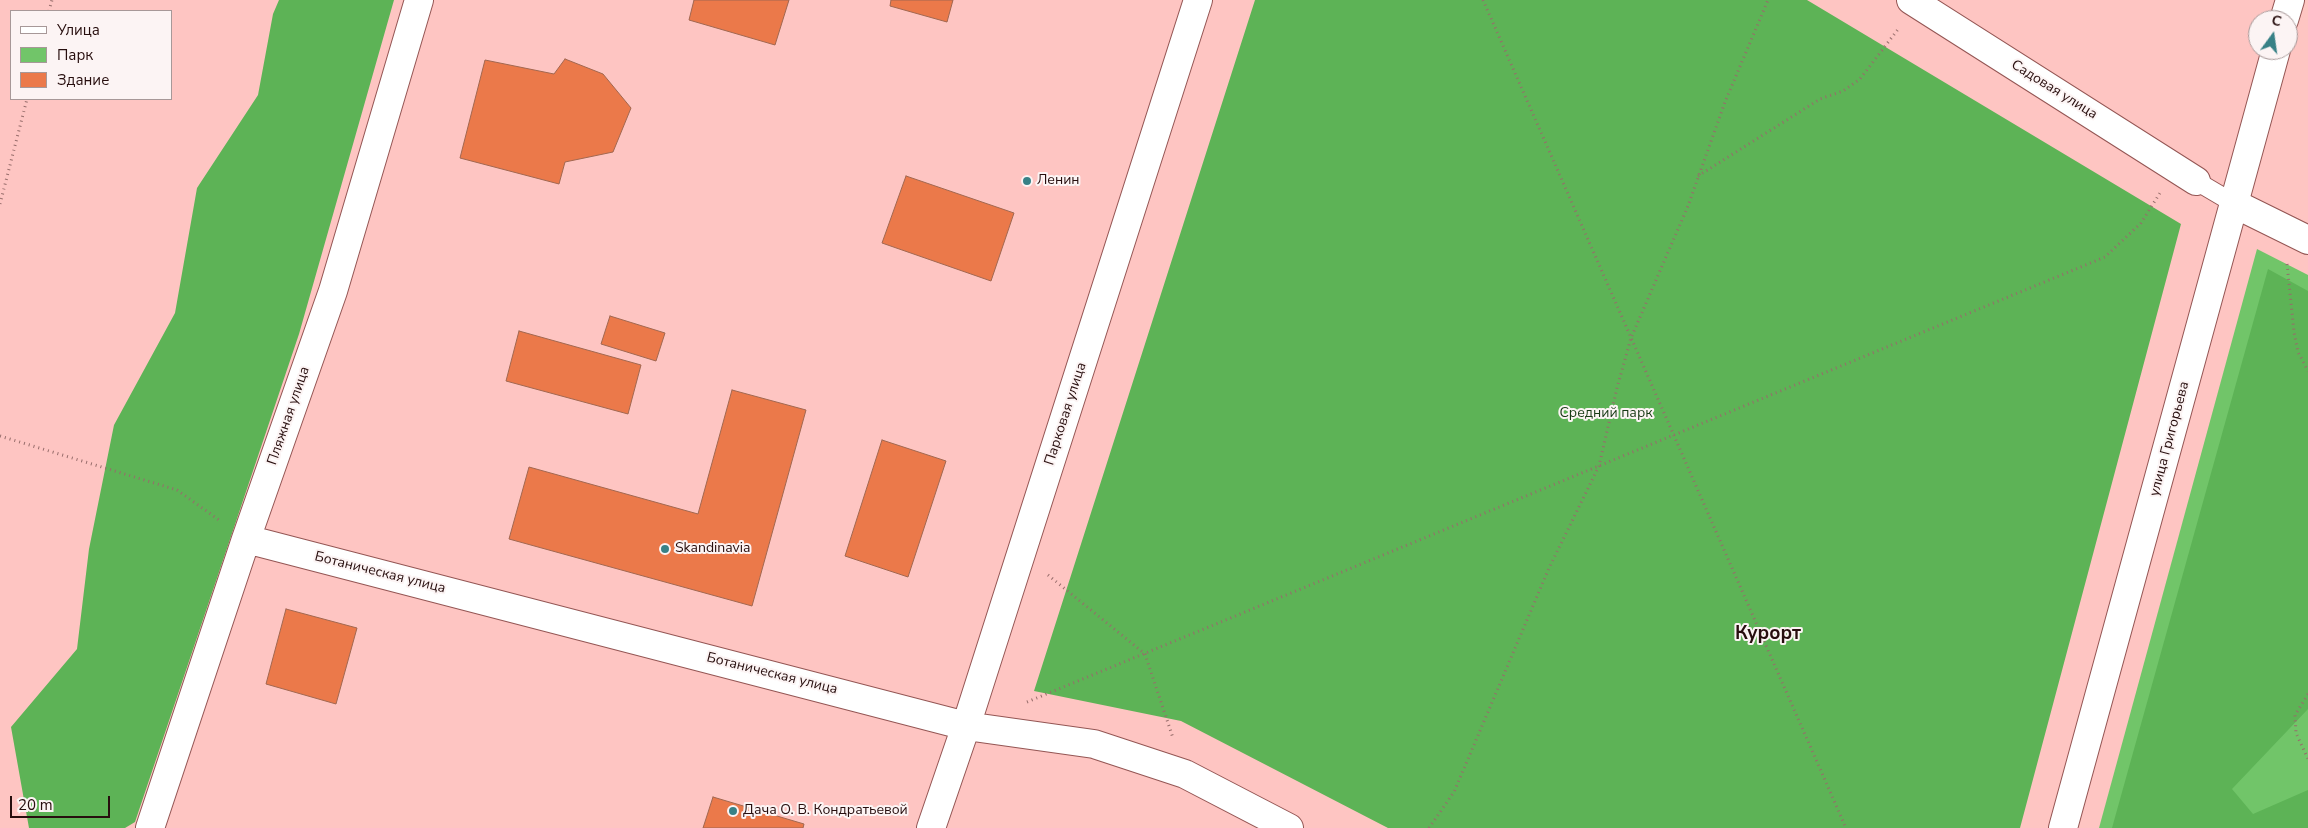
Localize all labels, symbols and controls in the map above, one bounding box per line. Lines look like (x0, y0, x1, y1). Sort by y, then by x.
legend (10, 10, 172, 100)
north arrow (2248, 10, 2298, 60)
text: С (2270, 11, 2283, 31)
text: Улица (57, 20, 100, 40)
text: Парк (57, 45, 93, 65)
street label: Садовая улица (2008, 57, 2100, 123)
text: Здание (57, 70, 109, 90)
place label: Ленин (1037, 173, 1080, 189)
marker: Ленин (1021, 175, 1033, 187)
street label: Парковая улица (1041, 360, 1091, 468)
street label: Пляжная улица (264, 365, 314, 467)
street label: улица Григорьева (2147, 380, 2193, 498)
park label: Средний парк (1559, 406, 1653, 422)
place label: Skandinavia (675, 541, 751, 557)
marker: Skandinavia (659, 543, 671, 555)
street label: Ботаническая улица (313, 549, 447, 597)
district label: Курорт (1735, 623, 1801, 645)
street label: Ботаническая улица (705, 650, 839, 698)
scale bar (12, 786, 112, 818)
text: 20 m (18, 795, 53, 815)
place label: Дача О. В. Кондратьевой (743, 803, 908, 819)
marker: Дача О. В. Кондратьевой (727, 805, 739, 817)

